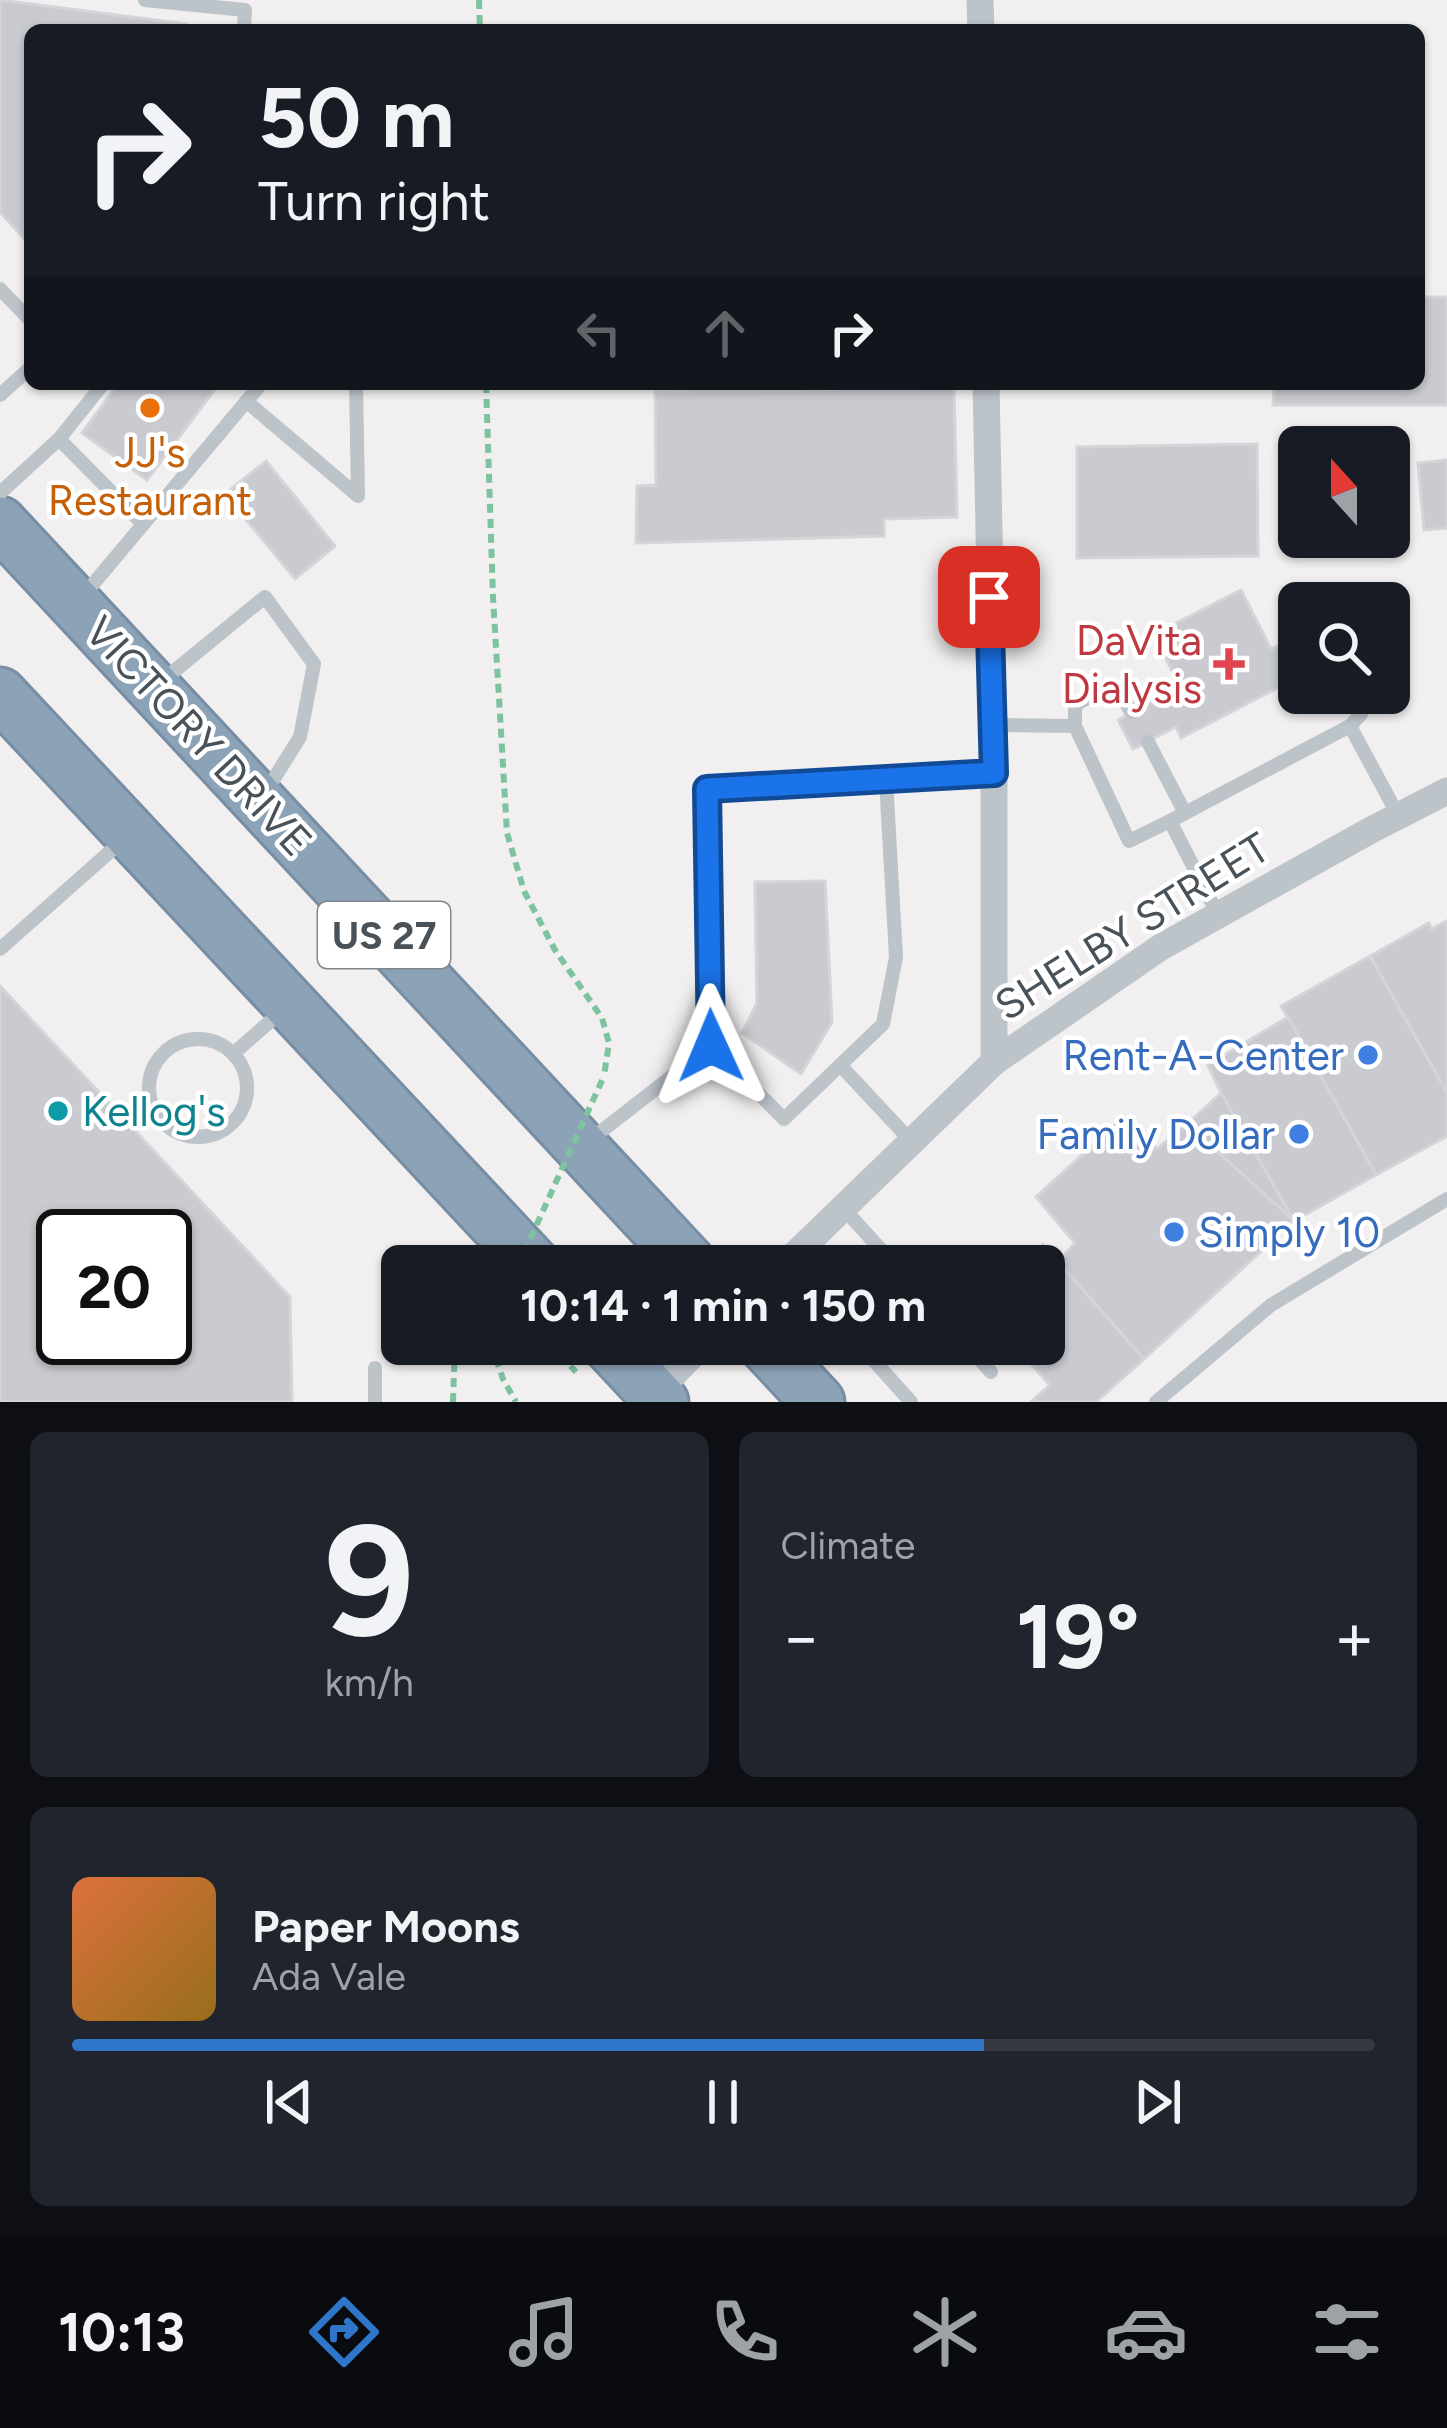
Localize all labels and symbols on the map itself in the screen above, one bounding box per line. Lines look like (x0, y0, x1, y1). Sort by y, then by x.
marker: JJ's Restaurant (137, 395, 163, 421)
north arrow (1278, 426, 1410, 558)
place label: JJ's Restaurant (48, 427, 252, 526)
pin (938, 546, 1040, 648)
street label: VICTORY DRIVE (75, 606, 323, 867)
place label: DaVita Dialysis (1062, 615, 1202, 714)
marker: DaVita Dialysis (1213, 648, 1245, 680)
street label: SHELBY STREET (986, 822, 1279, 1031)
road number: US 27 (318, 902, 450, 968)
position arrow (648, 983, 774, 1109)
place label: Rent-A-Center (1062, 1030, 1344, 1081)
marker: Rent-A-Center (1355, 1042, 1381, 1068)
place label: Kellog's (82, 1086, 226, 1137)
marker: Kellog's (45, 1098, 71, 1124)
place label: Family Dollar (1036, 1109, 1275, 1160)
marker: Family Dollar (1286, 1121, 1312, 1147)
place label: Simply 10 (1198, 1207, 1380, 1258)
speed limit sign: 20 (36, 1209, 192, 1365)
marker: Simply 10 (1161, 1219, 1187, 1245)

